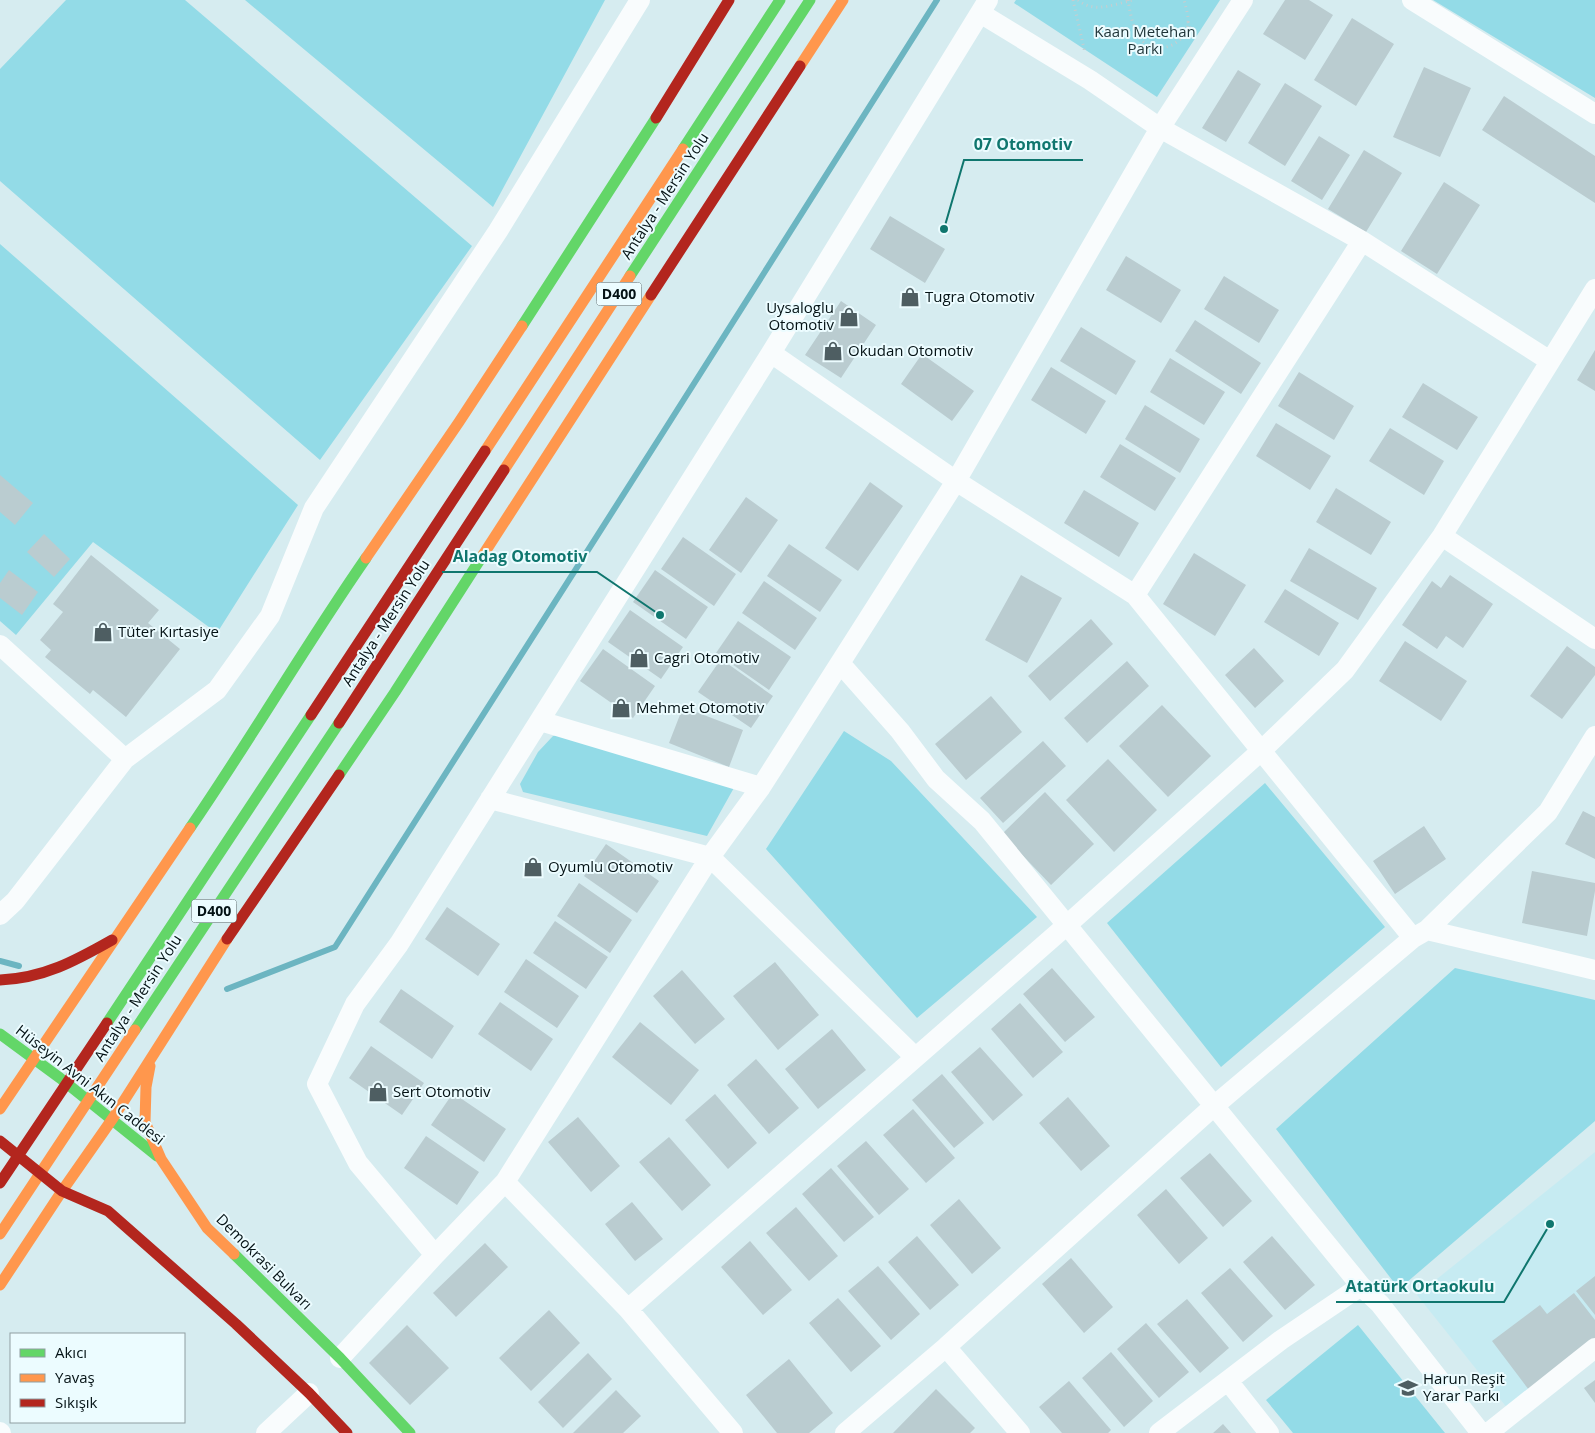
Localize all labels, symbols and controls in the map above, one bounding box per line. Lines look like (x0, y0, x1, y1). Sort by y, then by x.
park label: Kaan Metehan Parkı (1094, 21, 1196, 58)
street label: Antalya - Mersin Yolu (616, 128, 713, 263)
callout: 07 Otomotiv (964, 129, 1083, 160)
text: 07 Otomotiv (974, 133, 1073, 155)
road number: D400 (596, 282, 642, 306)
shop icon: Tugra Otomotiv (899, 286, 921, 308)
place label: Tugra Otomotiv (925, 286, 1035, 306)
place label: Uysaloglu Otomotiv (766, 297, 835, 334)
shop icon: Uysaloglu Otomotiv (838, 306, 860, 328)
shop icon: Okudan Otomotiv (822, 340, 844, 362)
place label: Okudan Otomotiv (848, 340, 973, 360)
callout: Aladag Otomotiv (442, 541, 597, 572)
text: Aladag Otomotiv (453, 545, 588, 567)
street label: Antalya - Mersin Yolu (337, 555, 434, 690)
shop icon: Tüter Kırtasiye (92, 621, 114, 643)
place label: Tüter Kırtasiye (118, 621, 219, 641)
shop icon: Cagri Otomotiv (628, 647, 650, 669)
place label: Cagri Otomotiv (654, 647, 760, 667)
shop icon: Mehmet Otomotiv (610, 697, 632, 719)
place label: Mehmet Otomotiv (636, 697, 765, 717)
shop icon: Oyumlu Otomotiv (522, 856, 544, 878)
place label: Oyumlu Otomotiv (548, 856, 673, 876)
road number: D400 (192, 899, 236, 922)
street label: Antalya - Mersin Yolu (89, 930, 186, 1065)
street label: Hüseyin Avni Akın Caddesi (12, 1020, 169, 1149)
shop icon: Sert Otomotiv (367, 1081, 389, 1103)
place label: Sert Otomotiv (393, 1081, 491, 1101)
street label: Demokrasi Bulvarı (212, 1209, 317, 1314)
callout: Atatürk Ortaokulu (1336, 1271, 1504, 1302)
text: Atatürk Ortaokulu (1346, 1275, 1494, 1297)
legend (10, 1333, 185, 1423)
text: Akıcı (55, 1342, 87, 1362)
text: Yavaş (55, 1367, 95, 1387)
place label: Harun Reşit Yarar Parkı (1423, 1368, 1505, 1405)
school or university icon: Harun Reşit Yarar Parkı (1397, 1377, 1419, 1399)
text: Sıkışık (55, 1392, 98, 1412)

